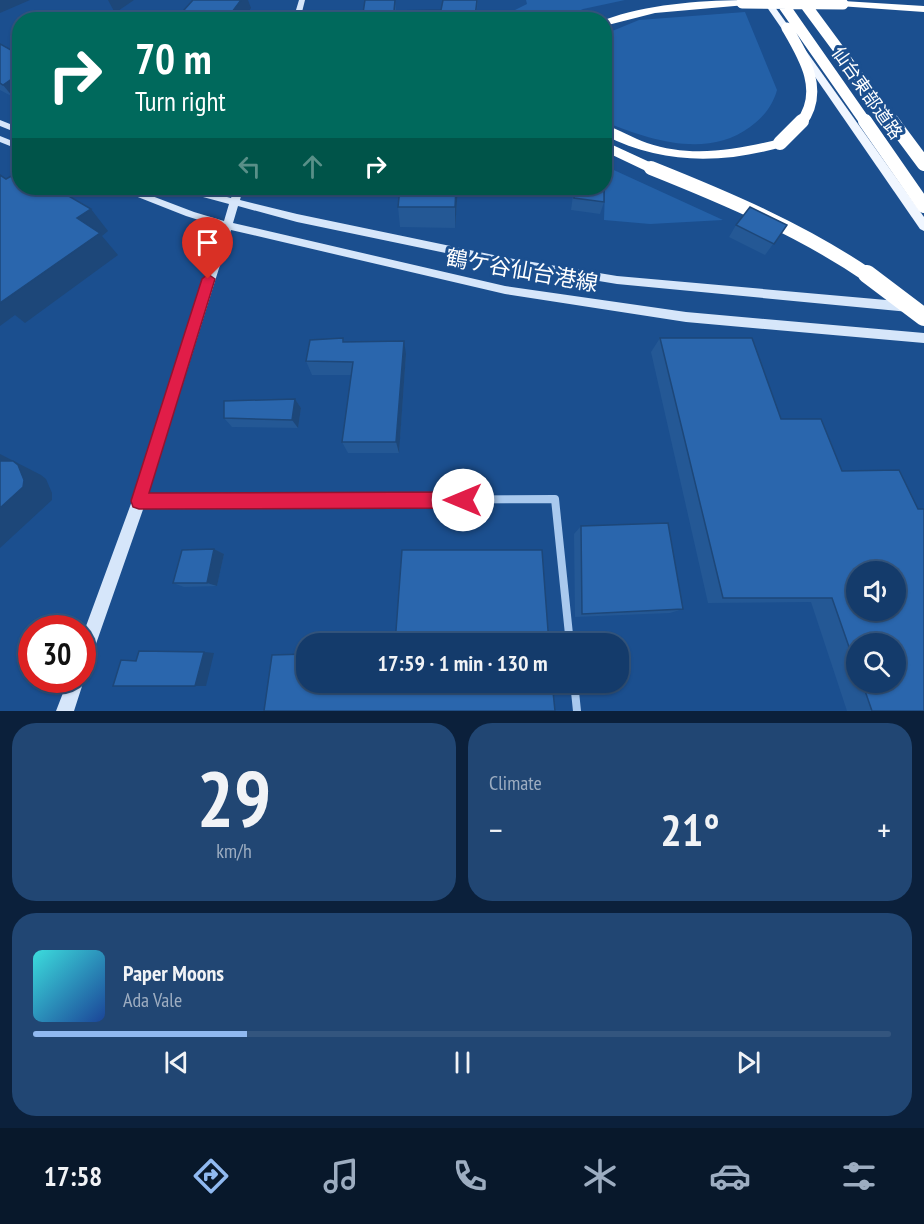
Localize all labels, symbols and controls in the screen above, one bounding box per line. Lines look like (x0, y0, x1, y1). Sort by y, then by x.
text: 70 m (135, 31, 212, 86)
icon: right (36, 36, 114, 114)
street label: 仙台東部道路 (827, 42, 908, 144)
text: Turn right (135, 84, 226, 118)
icon: left (233, 150, 266, 183)
icon: ahead (296, 150, 329, 183)
icon: right (359, 150, 392, 183)
pin (182, 217, 233, 279)
icon: arrive (191, 226, 224, 259)
street label: 鶴ケ谷仙台港線 (444, 243, 600, 297)
position arrow (431, 468, 495, 532)
map controls (846, 561, 906, 693)
button: sound (846, 561, 906, 621)
speed limit sign: 30 (18, 615, 96, 693)
button: search (846, 633, 906, 693)
text: 17:59 · 1 min · 130 m (377, 649, 548, 677)
text: 29 (197, 748, 271, 849)
text: Climate (489, 770, 542, 796)
text: 21° (660, 800, 720, 858)
text: − (489, 808, 503, 851)
text: + (877, 808, 891, 851)
text: km/h (216, 838, 252, 864)
text: Paper Moons (123, 959, 224, 987)
text: Ada Vale (123, 987, 182, 1013)
icon: previous (160, 1046, 193, 1079)
icon: pause (446, 1046, 479, 1079)
icon: next (732, 1046, 765, 1079)
icon: directions (190, 1155, 232, 1197)
icon: music (320, 1155, 362, 1197)
icon: phone (449, 1155, 491, 1197)
icon: climate (579, 1155, 621, 1197)
icon: car (709, 1155, 751, 1197)
icon: filters (838, 1155, 880, 1197)
text: 17:58 (44, 1159, 102, 1193)

